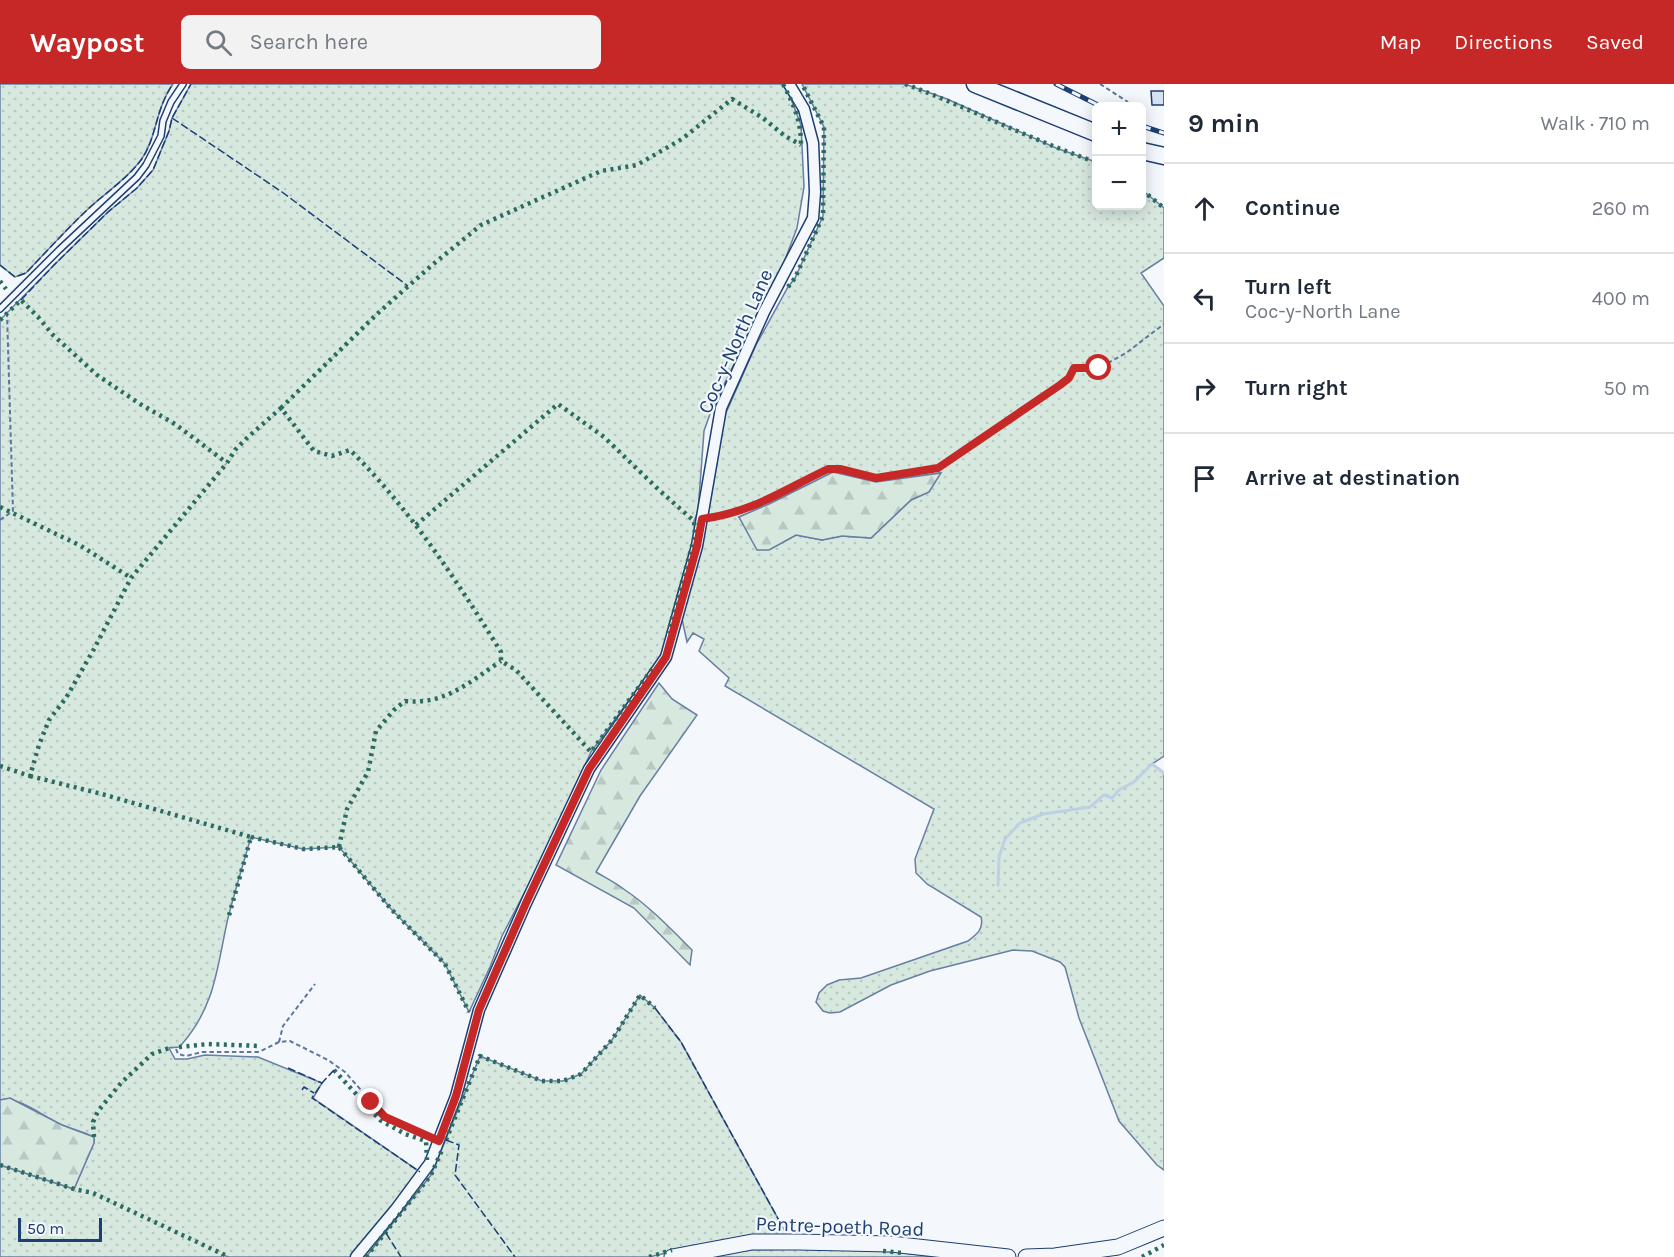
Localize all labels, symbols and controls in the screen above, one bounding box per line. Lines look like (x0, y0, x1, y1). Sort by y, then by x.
search box (181, 15, 601, 69)
text: Waypost (30, 26, 145, 59)
icon: search (202, 26, 235, 59)
text: Search here (250, 29, 368, 55)
text: Map (1380, 30, 1421, 54)
text: Directions (1454, 30, 1553, 54)
text: Saved (1586, 30, 1644, 54)
map controls (1092, 102, 1146, 210)
button: + (1092, 102, 1146, 156)
text: 9 min (1188, 108, 1260, 139)
text: Walk · 710 m (1540, 112, 1650, 135)
button: − (1092, 156, 1146, 210)
icon: ahead (1188, 192, 1221, 225)
text: Continue (1245, 195, 1340, 221)
text: 260 m (1592, 197, 1650, 220)
street label: Coc-y-North Lane (693, 265, 778, 417)
text: Turn left (1245, 274, 1332, 300)
icon: left (1188, 282, 1221, 315)
text: 400 m (1592, 287, 1650, 310)
text: Coc-y-North Lane (1245, 300, 1401, 323)
route start (1085, 354, 1111, 380)
icon: right (1188, 372, 1221, 405)
text: Turn right (1245, 375, 1348, 401)
text: 50 m (1603, 377, 1650, 400)
icon: arrive (1188, 462, 1221, 495)
text: Arrive at destination (1245, 465, 1460, 491)
route end (357, 1088, 383, 1114)
street label: Pentre-poeth Road (755, 1212, 925, 1241)
scale bar (18, 1215, 102, 1242)
text: 50 m (27, 1219, 64, 1238)

